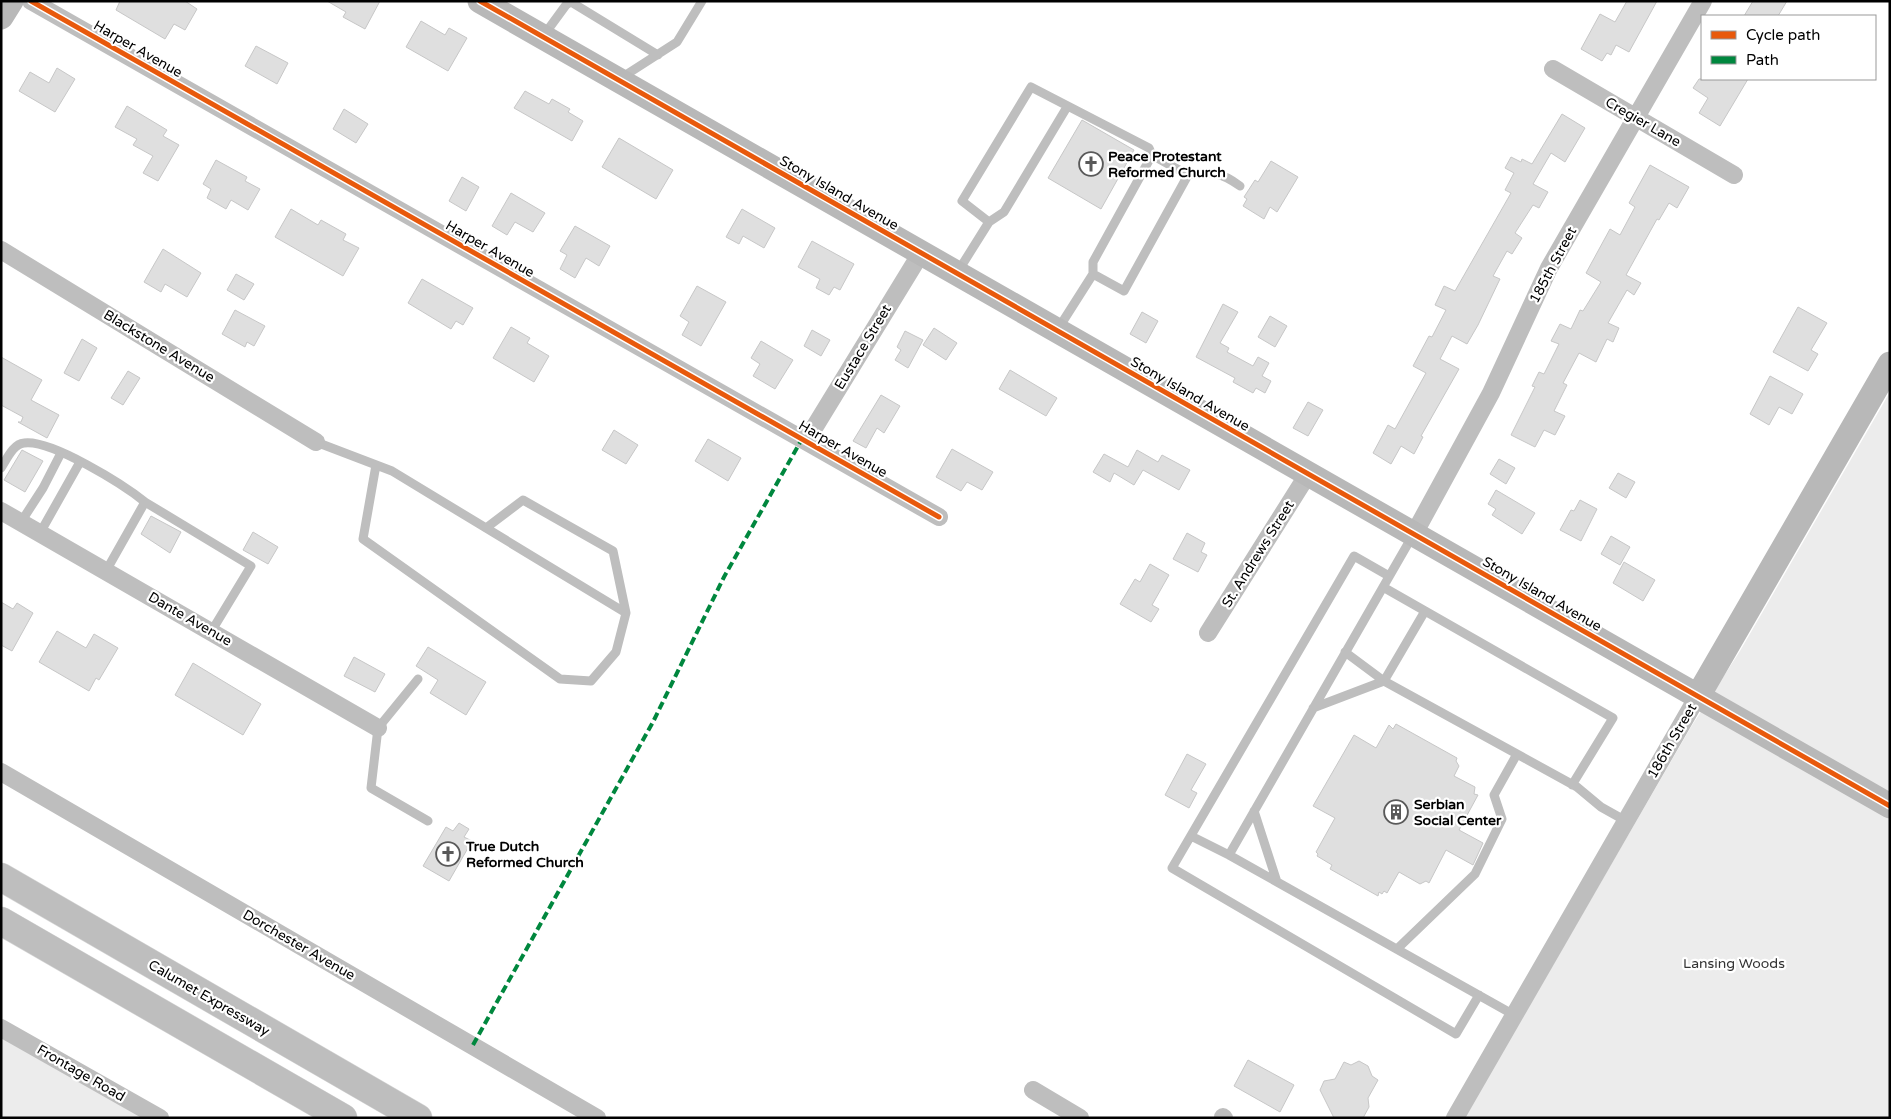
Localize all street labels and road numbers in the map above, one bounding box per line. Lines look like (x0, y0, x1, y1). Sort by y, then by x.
street label: Harper Avenue (91, 17, 185, 81)
street label: Cregier Lane (1602, 94, 1684, 150)
street label: Stony Island Avenue (776, 152, 902, 234)
street label: Harper Avenue (443, 217, 537, 281)
street label: 185th Street (1526, 223, 1581, 306)
street label: Eustace Street (831, 301, 895, 393)
street label: Blackstone Avenue (100, 306, 218, 386)
street label: Stony Island Avenue (1127, 353, 1253, 435)
street label: Harper Avenue (796, 417, 890, 481)
street label: St. Andrews Street (1218, 497, 1298, 611)
street label: Stony Island Avenue (1479, 553, 1605, 635)
street label: Dante Avenue (145, 588, 235, 650)
street label: 186th Street (1644, 700, 1701, 782)
street label: Dorchester Avenue (240, 906, 358, 984)
street label: Calumet Expressway (145, 956, 273, 1040)
street label: Frontage Road (34, 1041, 128, 1105)

